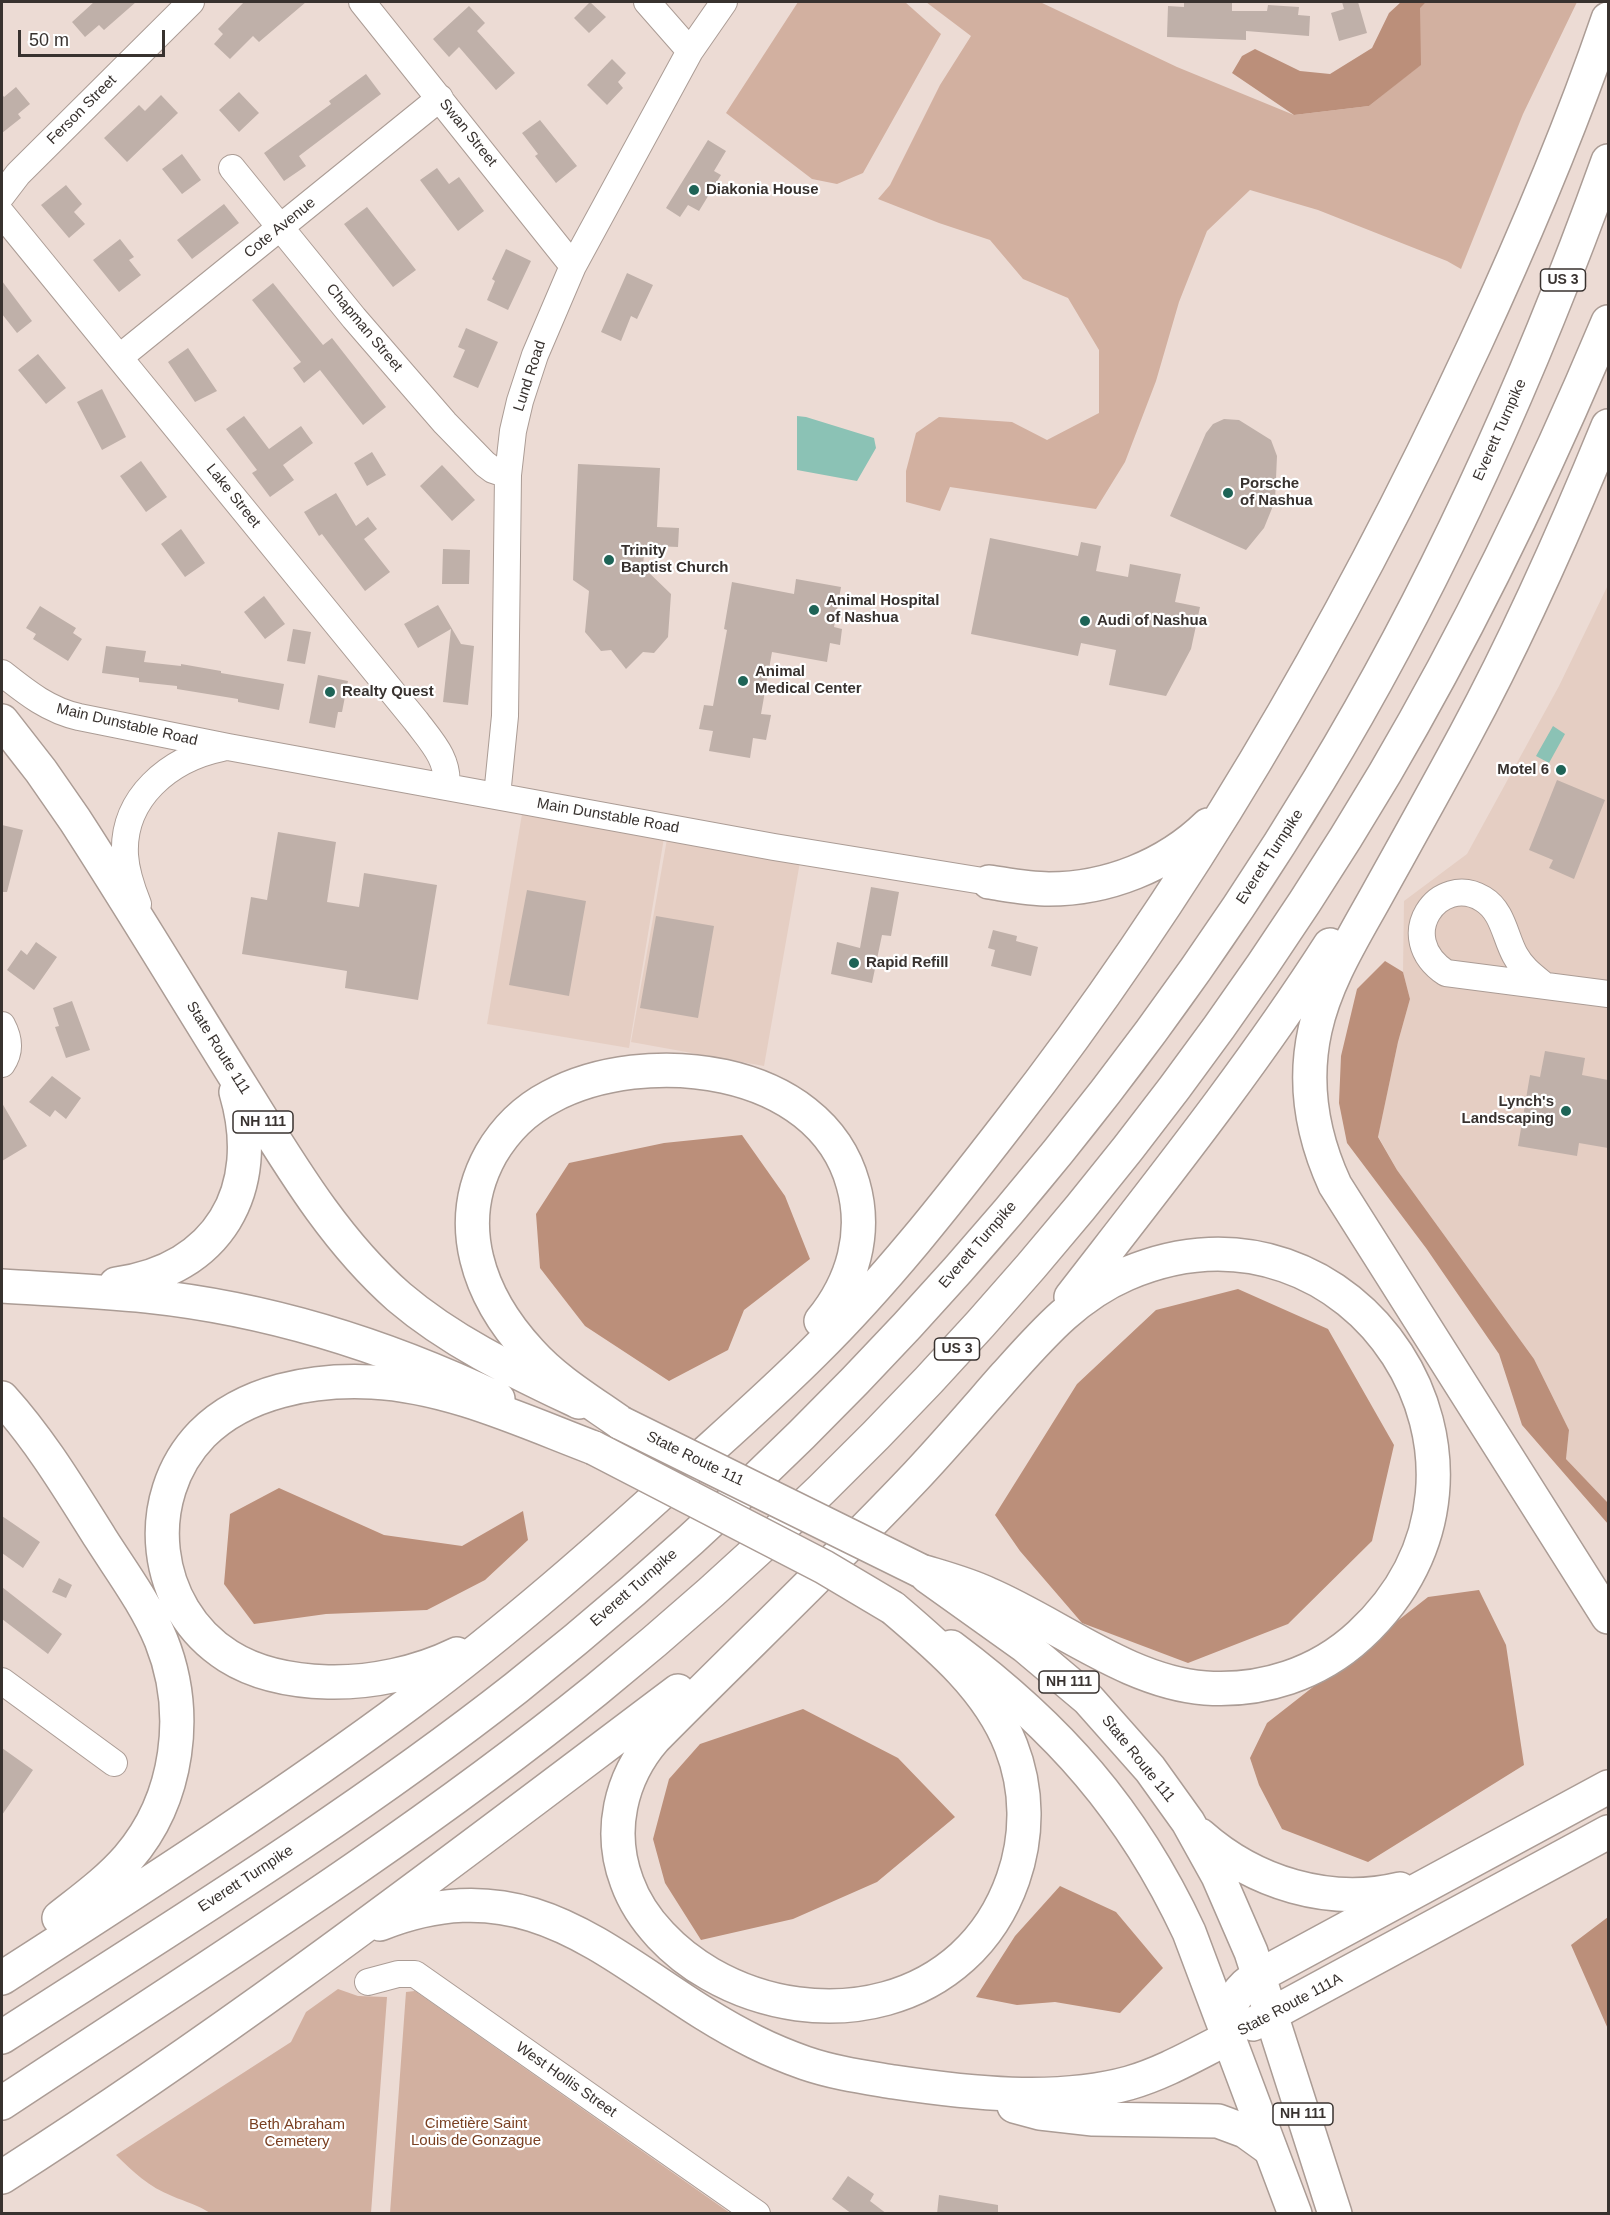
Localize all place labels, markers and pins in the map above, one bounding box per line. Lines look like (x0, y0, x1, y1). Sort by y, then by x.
place label: Diakonia House (706, 181, 819, 199)
marker: Diakonia House (687, 183, 701, 197)
place label: Porsche of Nashua (1240, 475, 1313, 510)
marker: Porsche of Nashua (1221, 486, 1235, 500)
place label: Trinity Baptist Church (621, 542, 729, 577)
marker: Trinity Baptist Church (602, 553, 616, 567)
place label: Animal Hospital of Nashua (826, 592, 939, 627)
marker: Animal Hospital of Nashua (807, 603, 821, 617)
place label: Audi of Nashua (1097, 612, 1207, 630)
marker: Audi of Nashua (1078, 614, 1092, 628)
place label: Animal Medical Center (755, 663, 862, 698)
marker: Animal Medical Center (736, 674, 750, 688)
place label: Realty Quest (342, 683, 434, 701)
marker: Realty Quest (323, 685, 337, 699)
place label: Motel 6 (1497, 761, 1549, 779)
marker: Motel 6 (1554, 763, 1568, 777)
place label: Rapid Refill (866, 954, 949, 972)
marker: Rapid Refill (847, 956, 861, 970)
place label: Lynch's Landscaping (1461, 1093, 1554, 1128)
marker: Lynch's Landscaping (1559, 1104, 1573, 1118)

